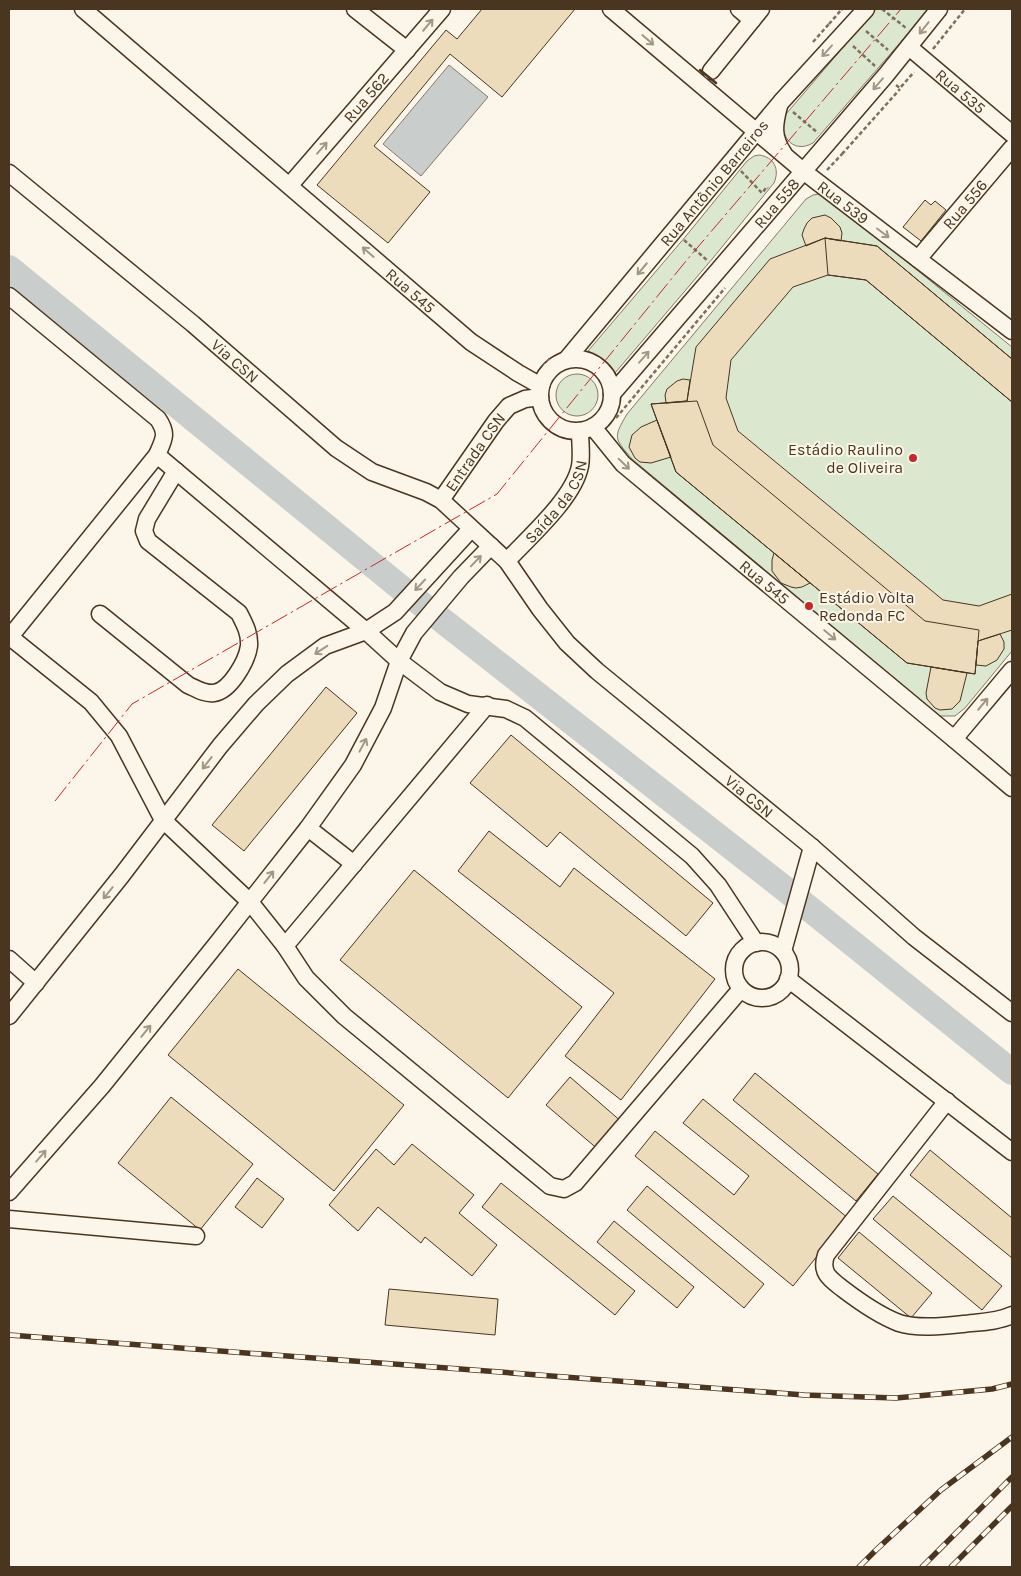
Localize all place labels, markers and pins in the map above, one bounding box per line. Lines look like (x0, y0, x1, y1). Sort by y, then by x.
place label: Estádio Raulino de Oliveira (788, 440, 903, 477)
marker: Estádio Raulino de Oliveira (907, 452, 919, 464)
place label: Estádio Volta Redonda FC (819, 588, 915, 625)
marker: Estádio Volta Redonda FC (803, 600, 815, 612)

